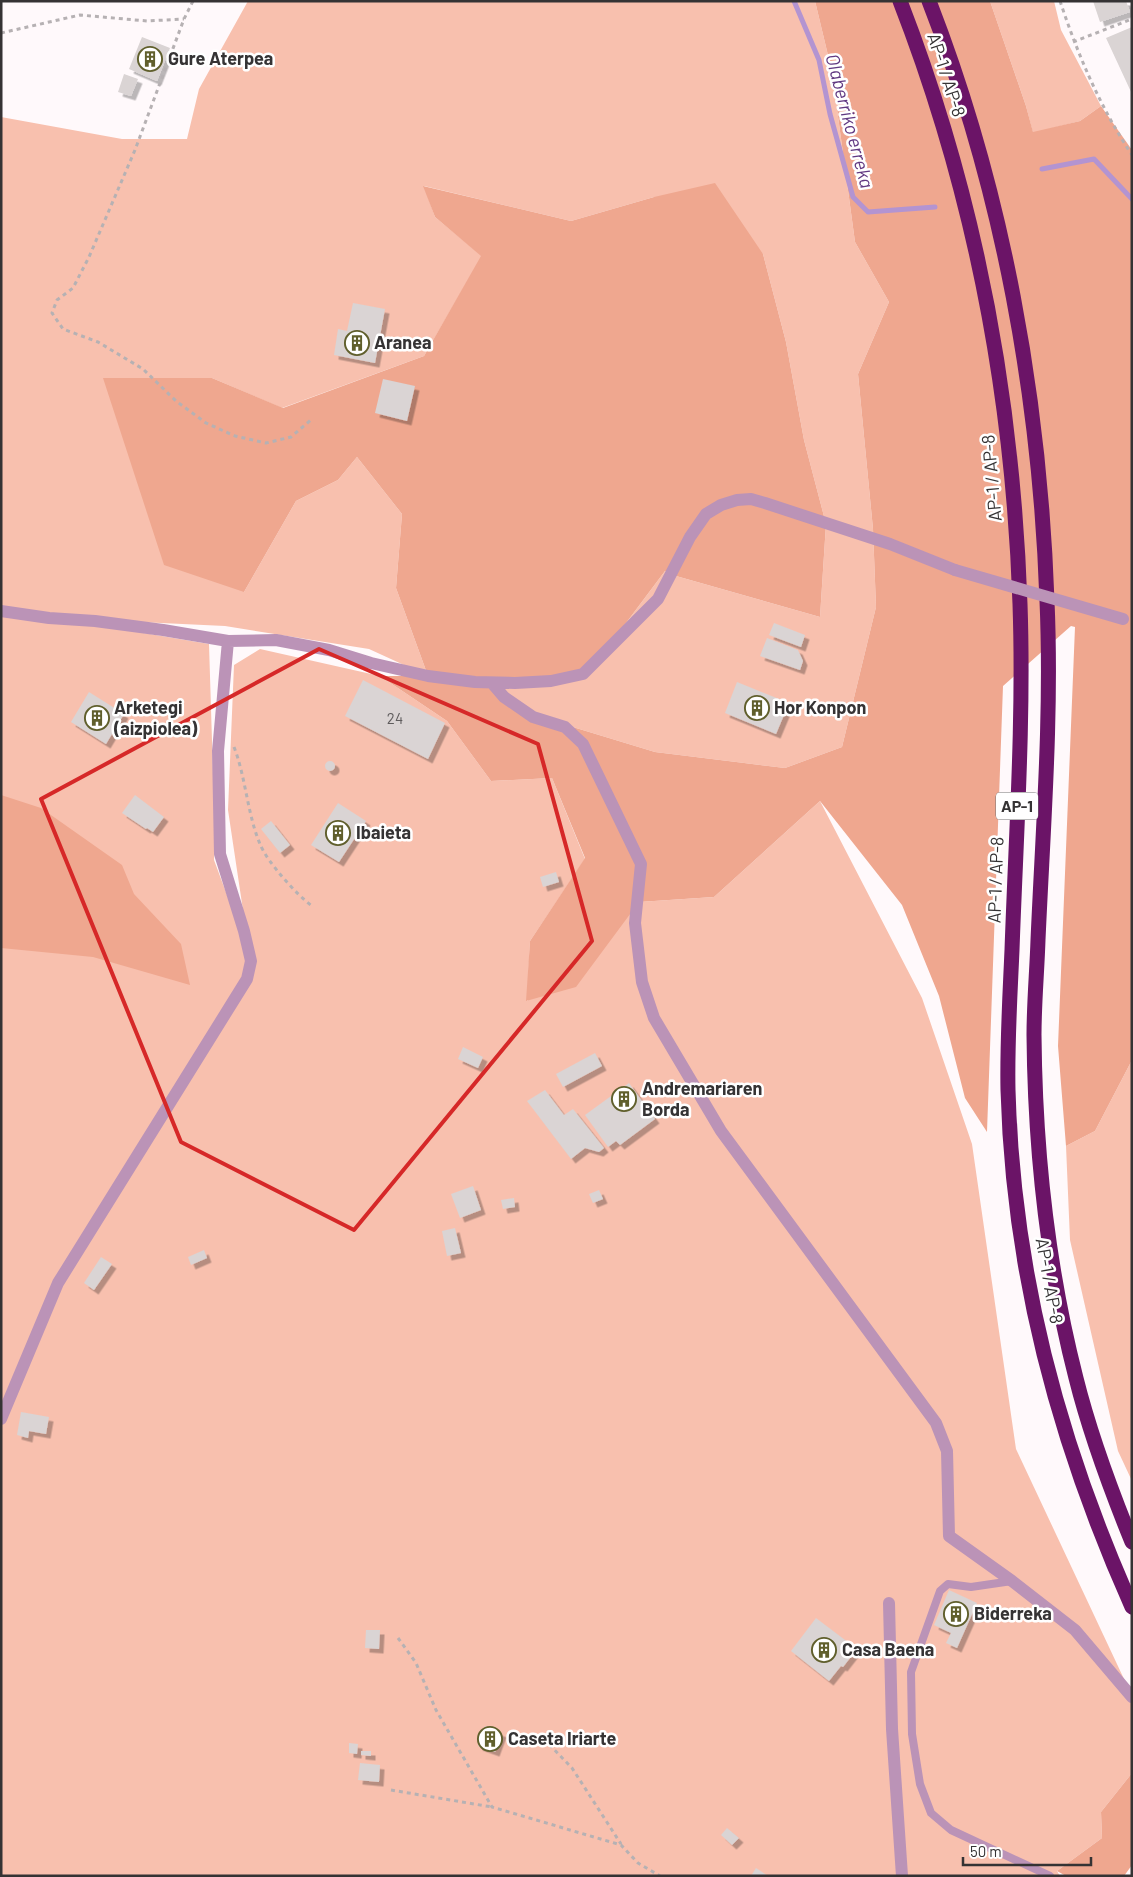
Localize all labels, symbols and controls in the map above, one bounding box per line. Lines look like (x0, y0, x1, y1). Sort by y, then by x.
street label: AP-1 / AP-8 (923, 30, 971, 119)
building icon: Gure Aterpea (137, 46, 163, 72)
place label: Gure Aterpea (168, 47, 273, 69)
water label: Olaberriko erreka (821, 51, 879, 191)
building icon: Aranea (344, 330, 370, 356)
place label: Aranea (374, 331, 431, 353)
street label: AP-1 / AP-8 (976, 434, 1006, 522)
building icon: Hor Konpon (744, 695, 770, 721)
place label: Arketegi (aizpiolea) (113, 696, 198, 739)
place label: Hor Konpon (774, 696, 866, 718)
building icon: Arketegi (aizpiolea) (84, 705, 110, 731)
house number: 24 (387, 709, 403, 727)
road number: AP-1 (996, 792, 1038, 819)
building icon: Ibaieta (325, 820, 351, 846)
place label: Ibaieta (356, 821, 411, 843)
street label: AP-1 / AP-8 (982, 836, 1008, 924)
place label: Andremariaren Borda (642, 1077, 762, 1120)
building icon: Andremariaren Borda (611, 1086, 637, 1112)
street label: AP-1 / AP-8 (1032, 1236, 1068, 1325)
building icon: Biderreka (943, 1601, 969, 1627)
place label: Biderreka (974, 1602, 1052, 1624)
building icon: Casa Baena (811, 1637, 837, 1663)
place label: Casa Baena (842, 1638, 934, 1660)
building icon: Caseta Iriarte (477, 1726, 503, 1752)
place label: Caseta Iriarte (508, 1727, 616, 1749)
scale bar (963, 1834, 1090, 1866)
text: 50 m (970, 1842, 1002, 1860)

